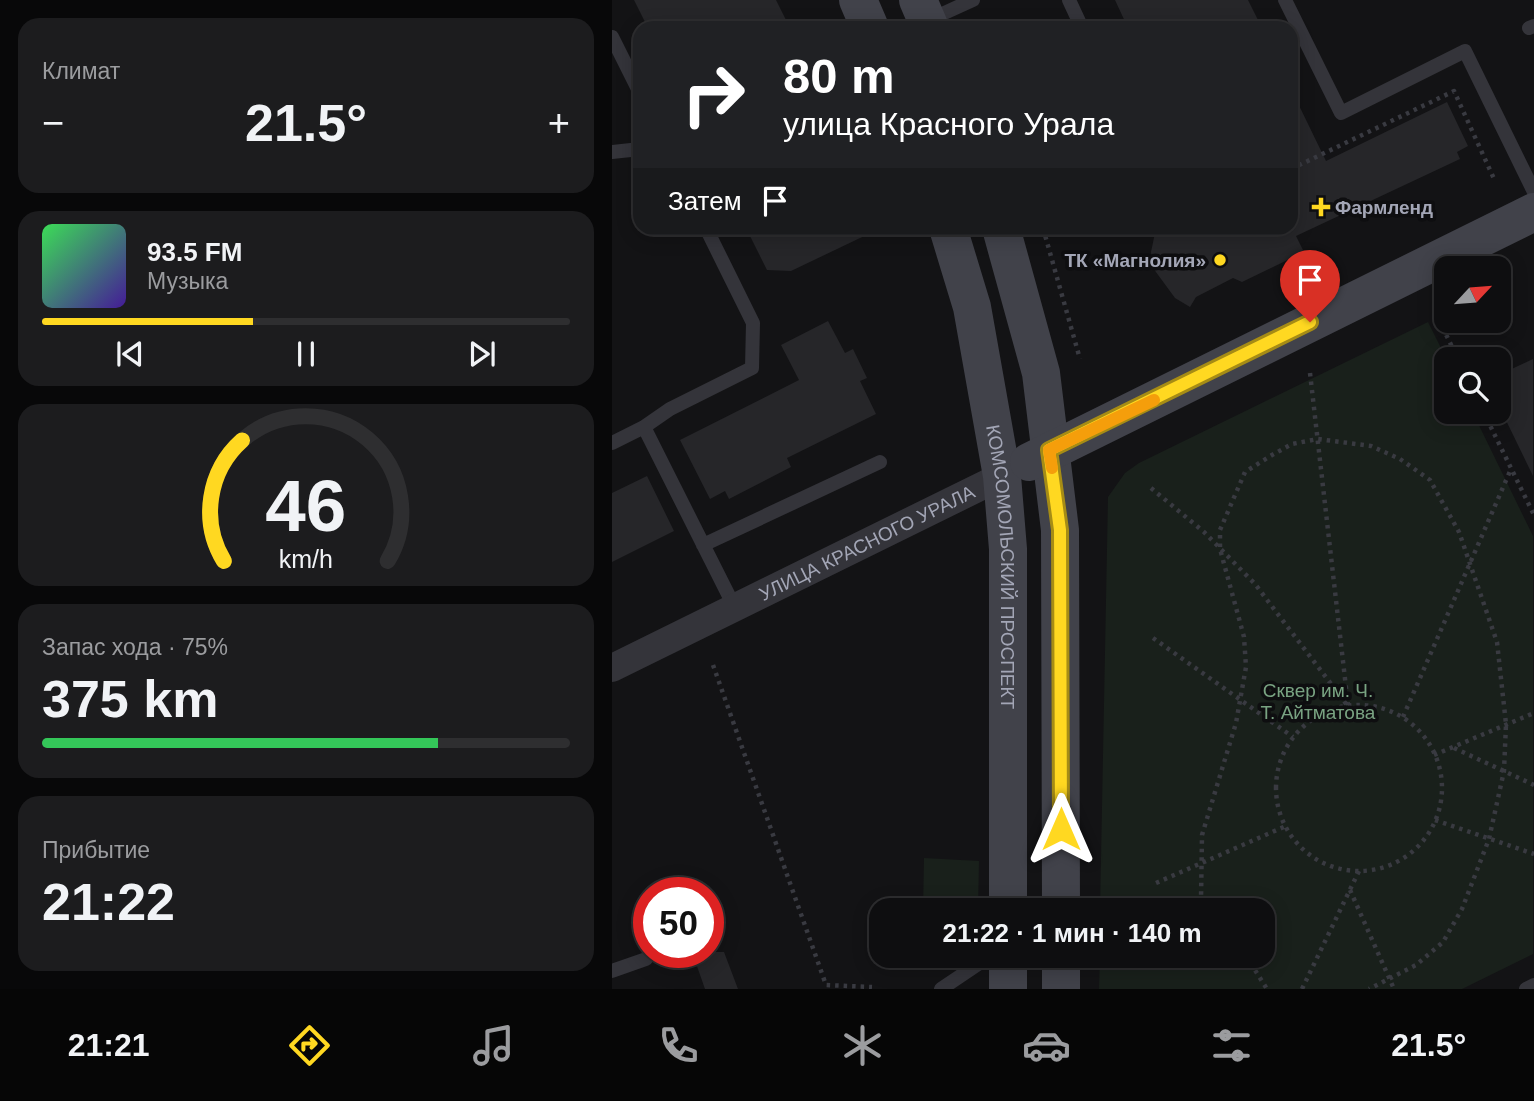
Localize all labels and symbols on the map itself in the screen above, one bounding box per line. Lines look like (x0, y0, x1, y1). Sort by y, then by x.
place label: Фармленд (1335, 197, 1433, 218)
marker: Фармленд (1313, 199, 1329, 215)
place label: ТК «Магнолия» (1064, 250, 1206, 271)
pin (1280, 250, 1340, 322)
marker: ТК «Магнолия» (1212, 252, 1228, 268)
north arrow (1434, 256, 1512, 332)
street label: КОМСОМОЛЬСКИЙ ПРОСПЕКТ (982, 423, 1018, 710)
street label: УЛИЦА КРАСНОГО УРАЛА (756, 481, 979, 605)
park label: Сквер им. Ч. Т. Айтматова (1261, 680, 1376, 723)
position arrow (1024, 792, 1098, 866)
speed limit sign: 50 (633, 877, 724, 968)

